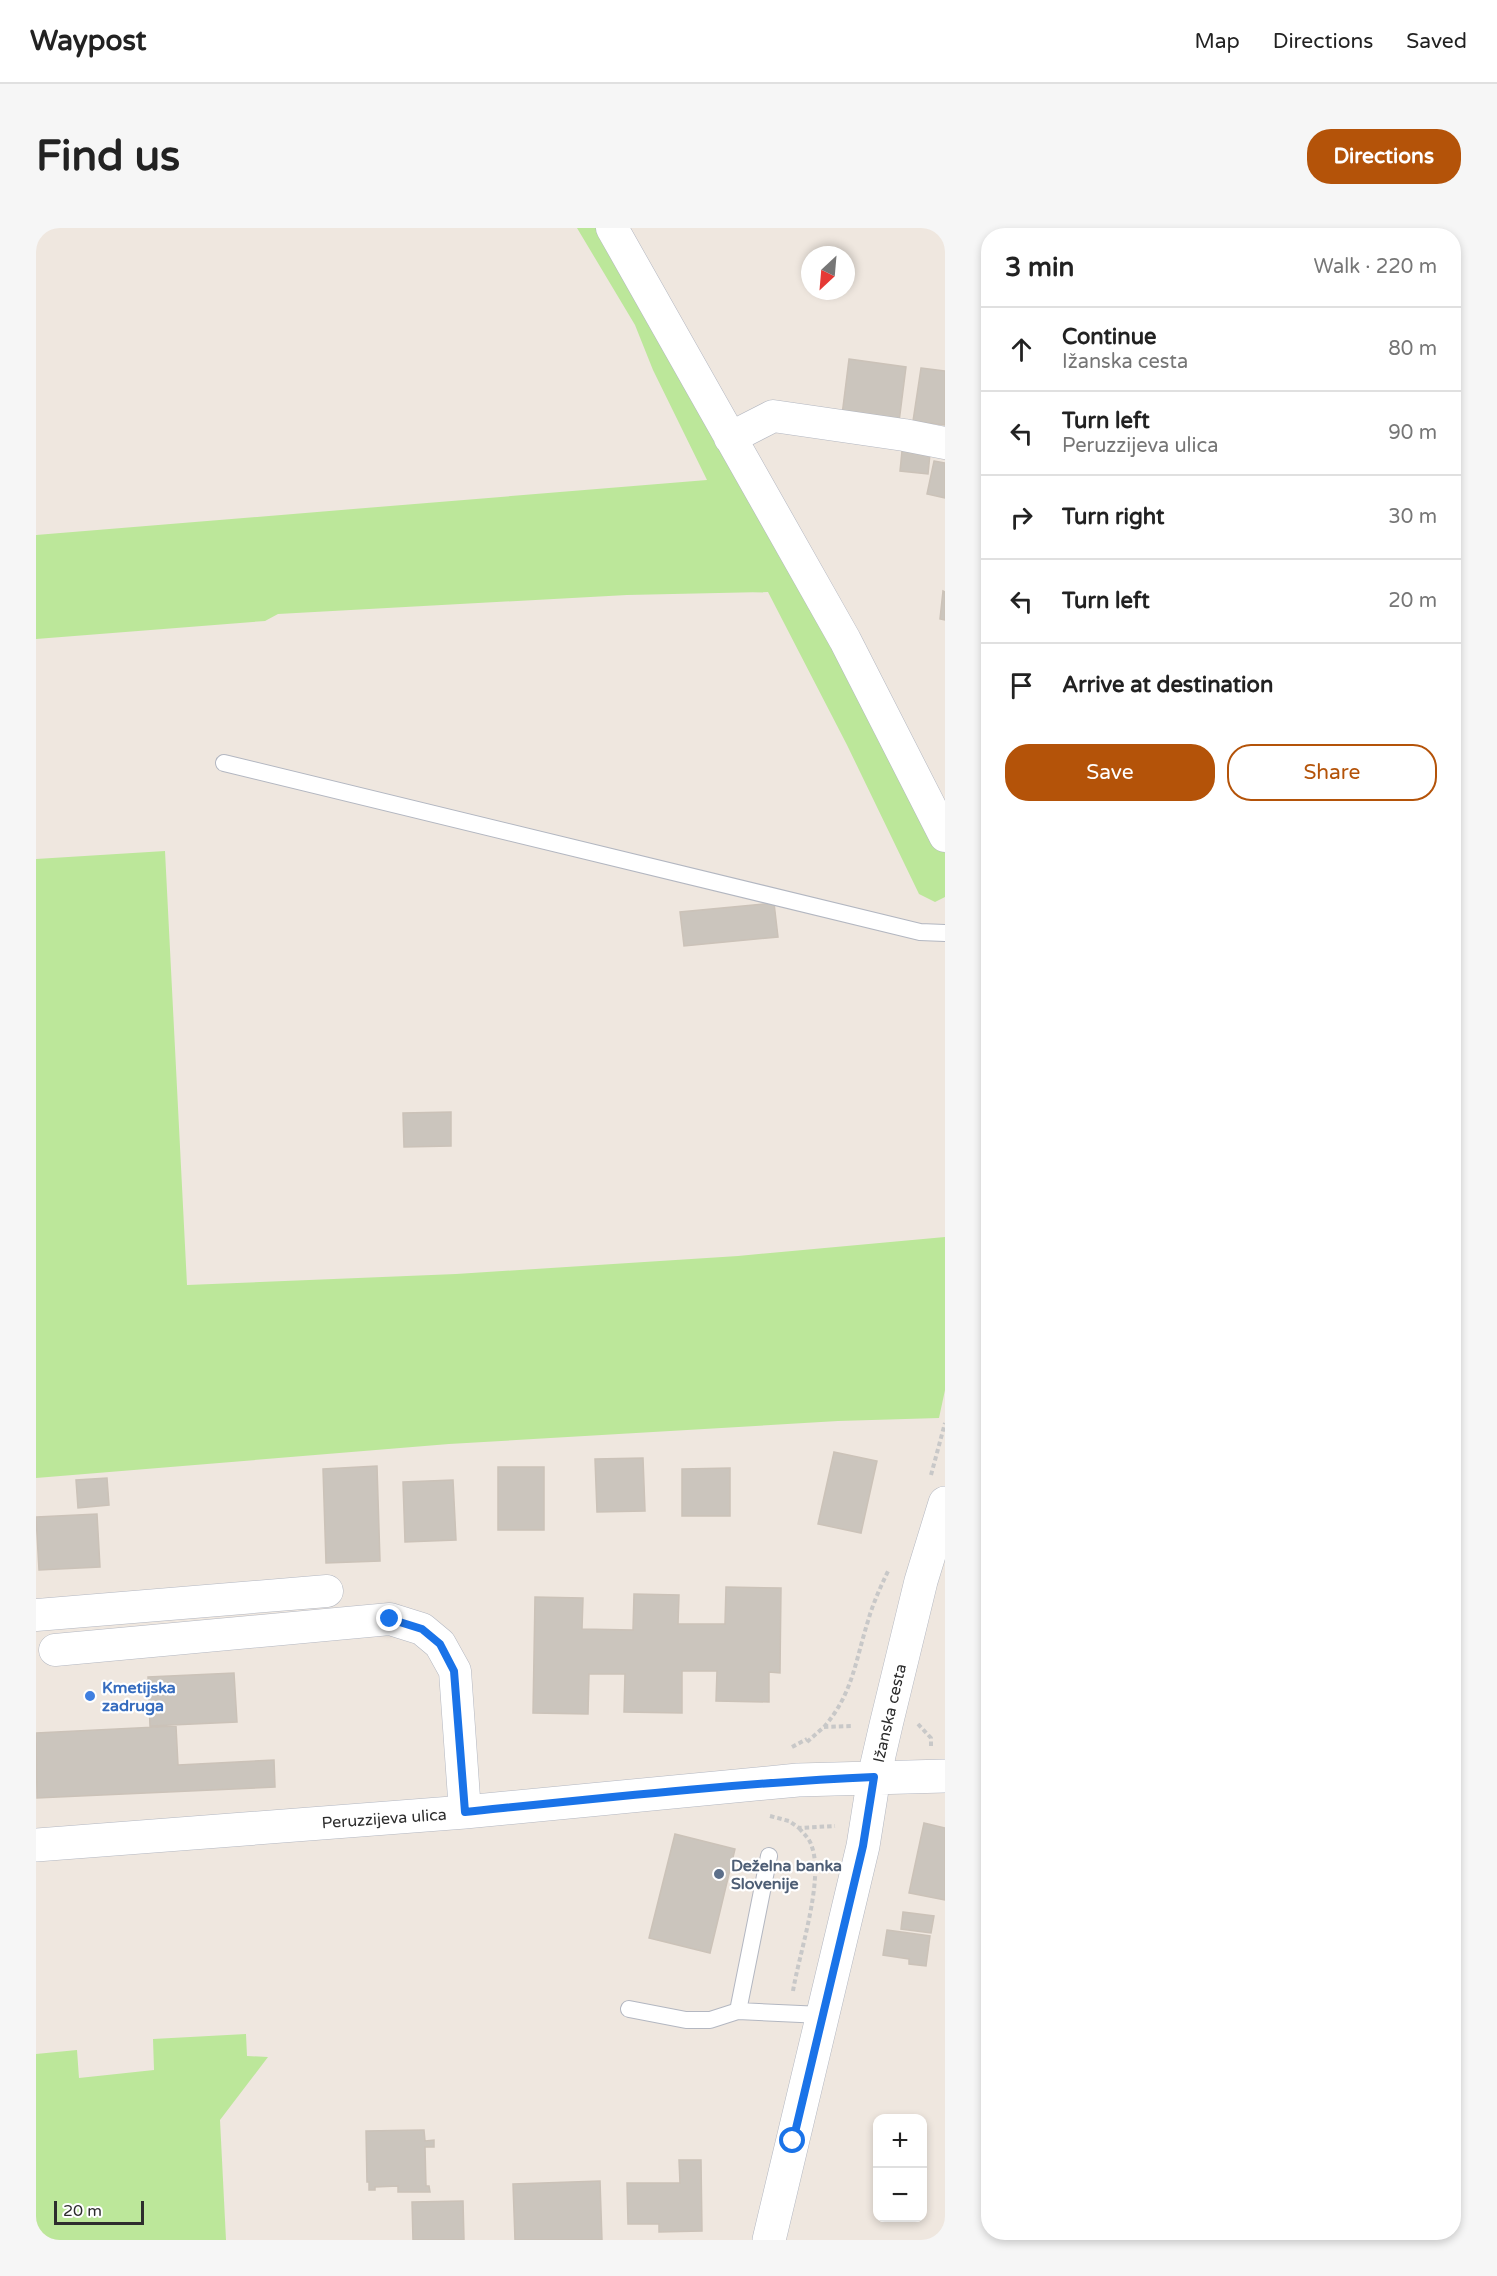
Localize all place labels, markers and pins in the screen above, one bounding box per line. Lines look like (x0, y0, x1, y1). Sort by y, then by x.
place label: Kmetijska zadruga (102, 1678, 176, 1716)
marker: Kmetijska zadruga (83, 1689, 97, 1703)
place label: Deželna banka Slovenije (731, 1856, 842, 1894)
marker: Deželna banka Slovenije (712, 1867, 726, 1881)

